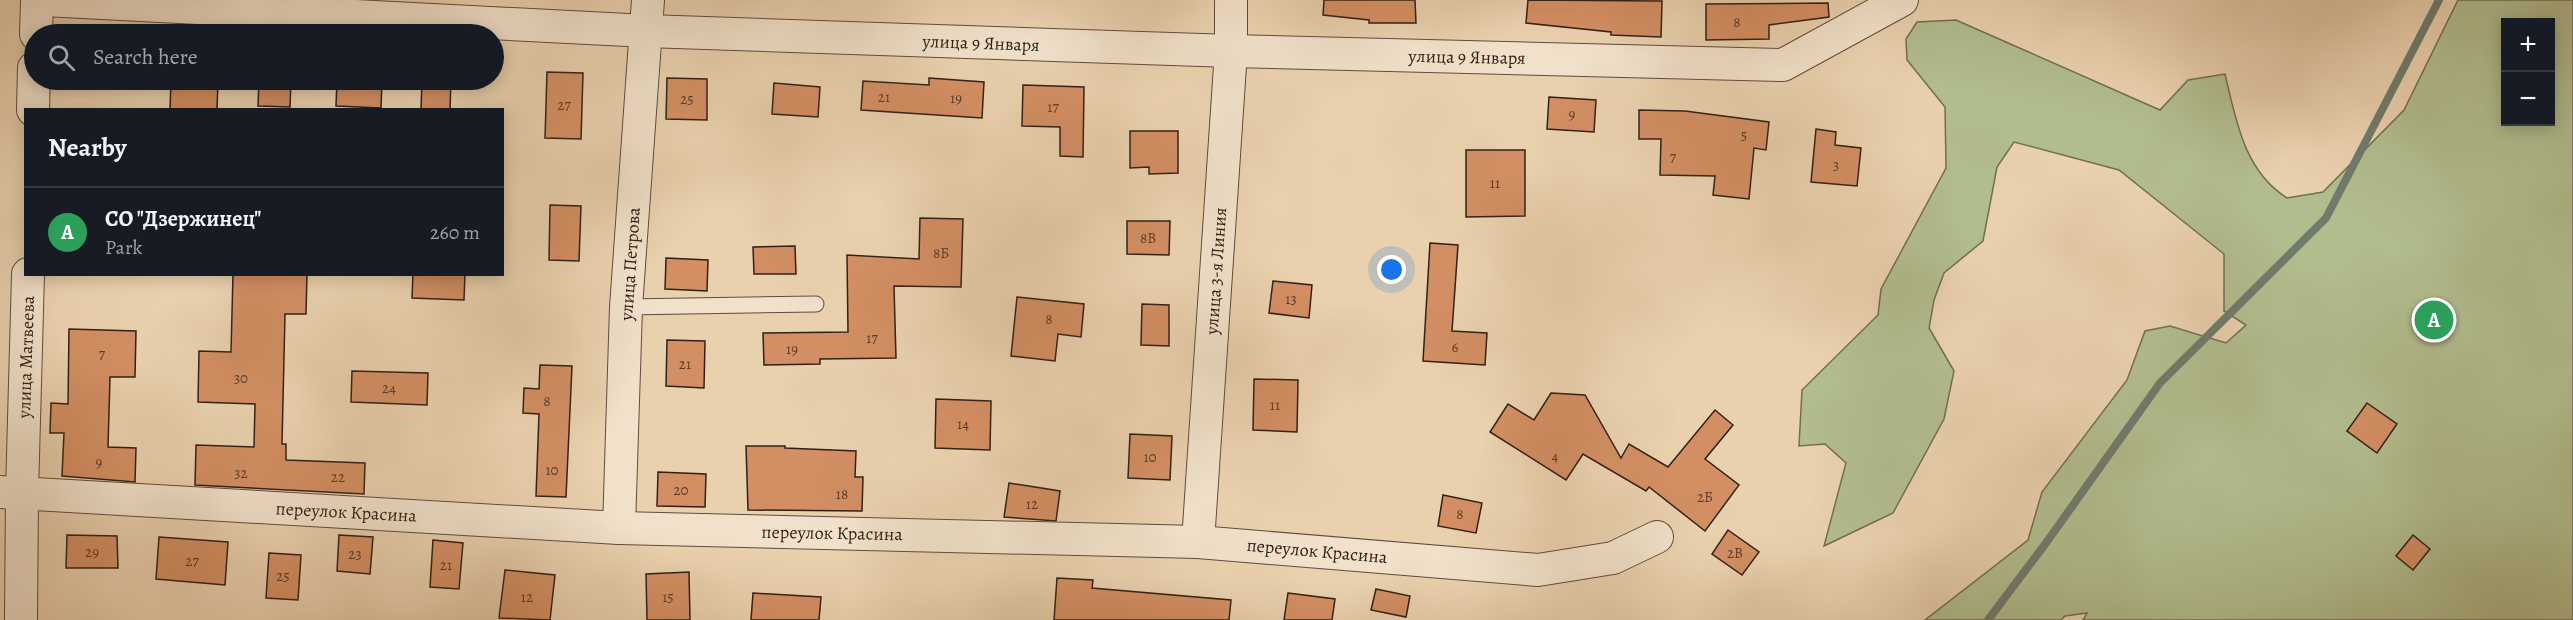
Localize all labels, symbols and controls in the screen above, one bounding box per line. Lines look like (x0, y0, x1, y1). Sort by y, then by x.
house number: 8 (1733, 12, 1741, 32)
map controls (2501, 18, 2555, 126)
button: + (2501, 18, 2555, 72)
search box (24, 24, 504, 90)
street label: улица 9 Января (921, 29, 1040, 57)
icon: search (45, 41, 78, 74)
text: Search here (93, 42, 198, 72)
street label: улица 9 Января (1407, 44, 1526, 70)
button: − (2501, 72, 2555, 126)
house number: 21 (878, 87, 890, 107)
house number: 19 (950, 88, 962, 108)
house number: 25 (680, 89, 694, 109)
house number: 27 (557, 95, 571, 115)
house number: 17 (1047, 97, 1059, 117)
house number: 9 (1569, 104, 1576, 124)
house number: 5 (1741, 125, 1747, 145)
text: Nearby (48, 130, 127, 165)
house number: 7 (1670, 147, 1677, 167)
house number: 3 (1833, 155, 1839, 175)
house number: 11 (1490, 173, 1500, 193)
text: СО "Дзержинец" (105, 204, 261, 234)
street label: улица Петрова (614, 206, 646, 322)
street label: улица 3-я Линия (1200, 207, 1232, 336)
text: A (61, 219, 74, 246)
text: 260 m (430, 219, 480, 246)
house number: 8В (1140, 228, 1156, 248)
text: Park (105, 234, 143, 261)
house number: 8Б (933, 243, 949, 263)
your location (1377, 255, 1406, 284)
house number: 13 (1285, 289, 1297, 309)
street label: улица Матвеева (12, 295, 40, 420)
pin: A (2414, 298, 2454, 342)
house number: 8 (1045, 309, 1053, 329)
house number: 17 (866, 328, 878, 348)
house number: 6 (1452, 337, 1459, 357)
house number: 19 (786, 339, 798, 359)
house number: 7 (99, 344, 106, 364)
house number: 21 (679, 354, 691, 374)
house number: 30 (234, 368, 248, 388)
house number: 24 (382, 378, 396, 398)
house number: 8 (543, 391, 551, 411)
house number: 11 (1270, 395, 1280, 415)
house number: 14 (957, 414, 969, 434)
house number: 4 (1552, 446, 1559, 466)
house number: 10 (1143, 447, 1157, 467)
house number: 9 (96, 452, 103, 472)
house number: 10 (545, 460, 559, 480)
house number: 32 (234, 463, 248, 483)
house number: 22 (331, 467, 345, 487)
house number: 20 (673, 480, 689, 500)
house number: 18 (836, 484, 848, 504)
house number: 2Б (1697, 487, 1713, 507)
house number: 12 (1026, 494, 1038, 514)
street label: переулок Красина (275, 496, 418, 528)
house number: 8 (1456, 504, 1464, 524)
street label: переулок Красина (761, 520, 904, 546)
street label: переулок Красина (1246, 533, 1389, 569)
house number: 29 (85, 542, 99, 562)
house number: 2В (1727, 543, 1743, 563)
house number: 23 (348, 544, 362, 564)
house number: 27 (185, 551, 199, 571)
house number: 21 (440, 555, 452, 575)
house number: 25 (276, 566, 290, 586)
house number: 12 (521, 587, 533, 607)
house number: 15 (662, 587, 674, 607)

